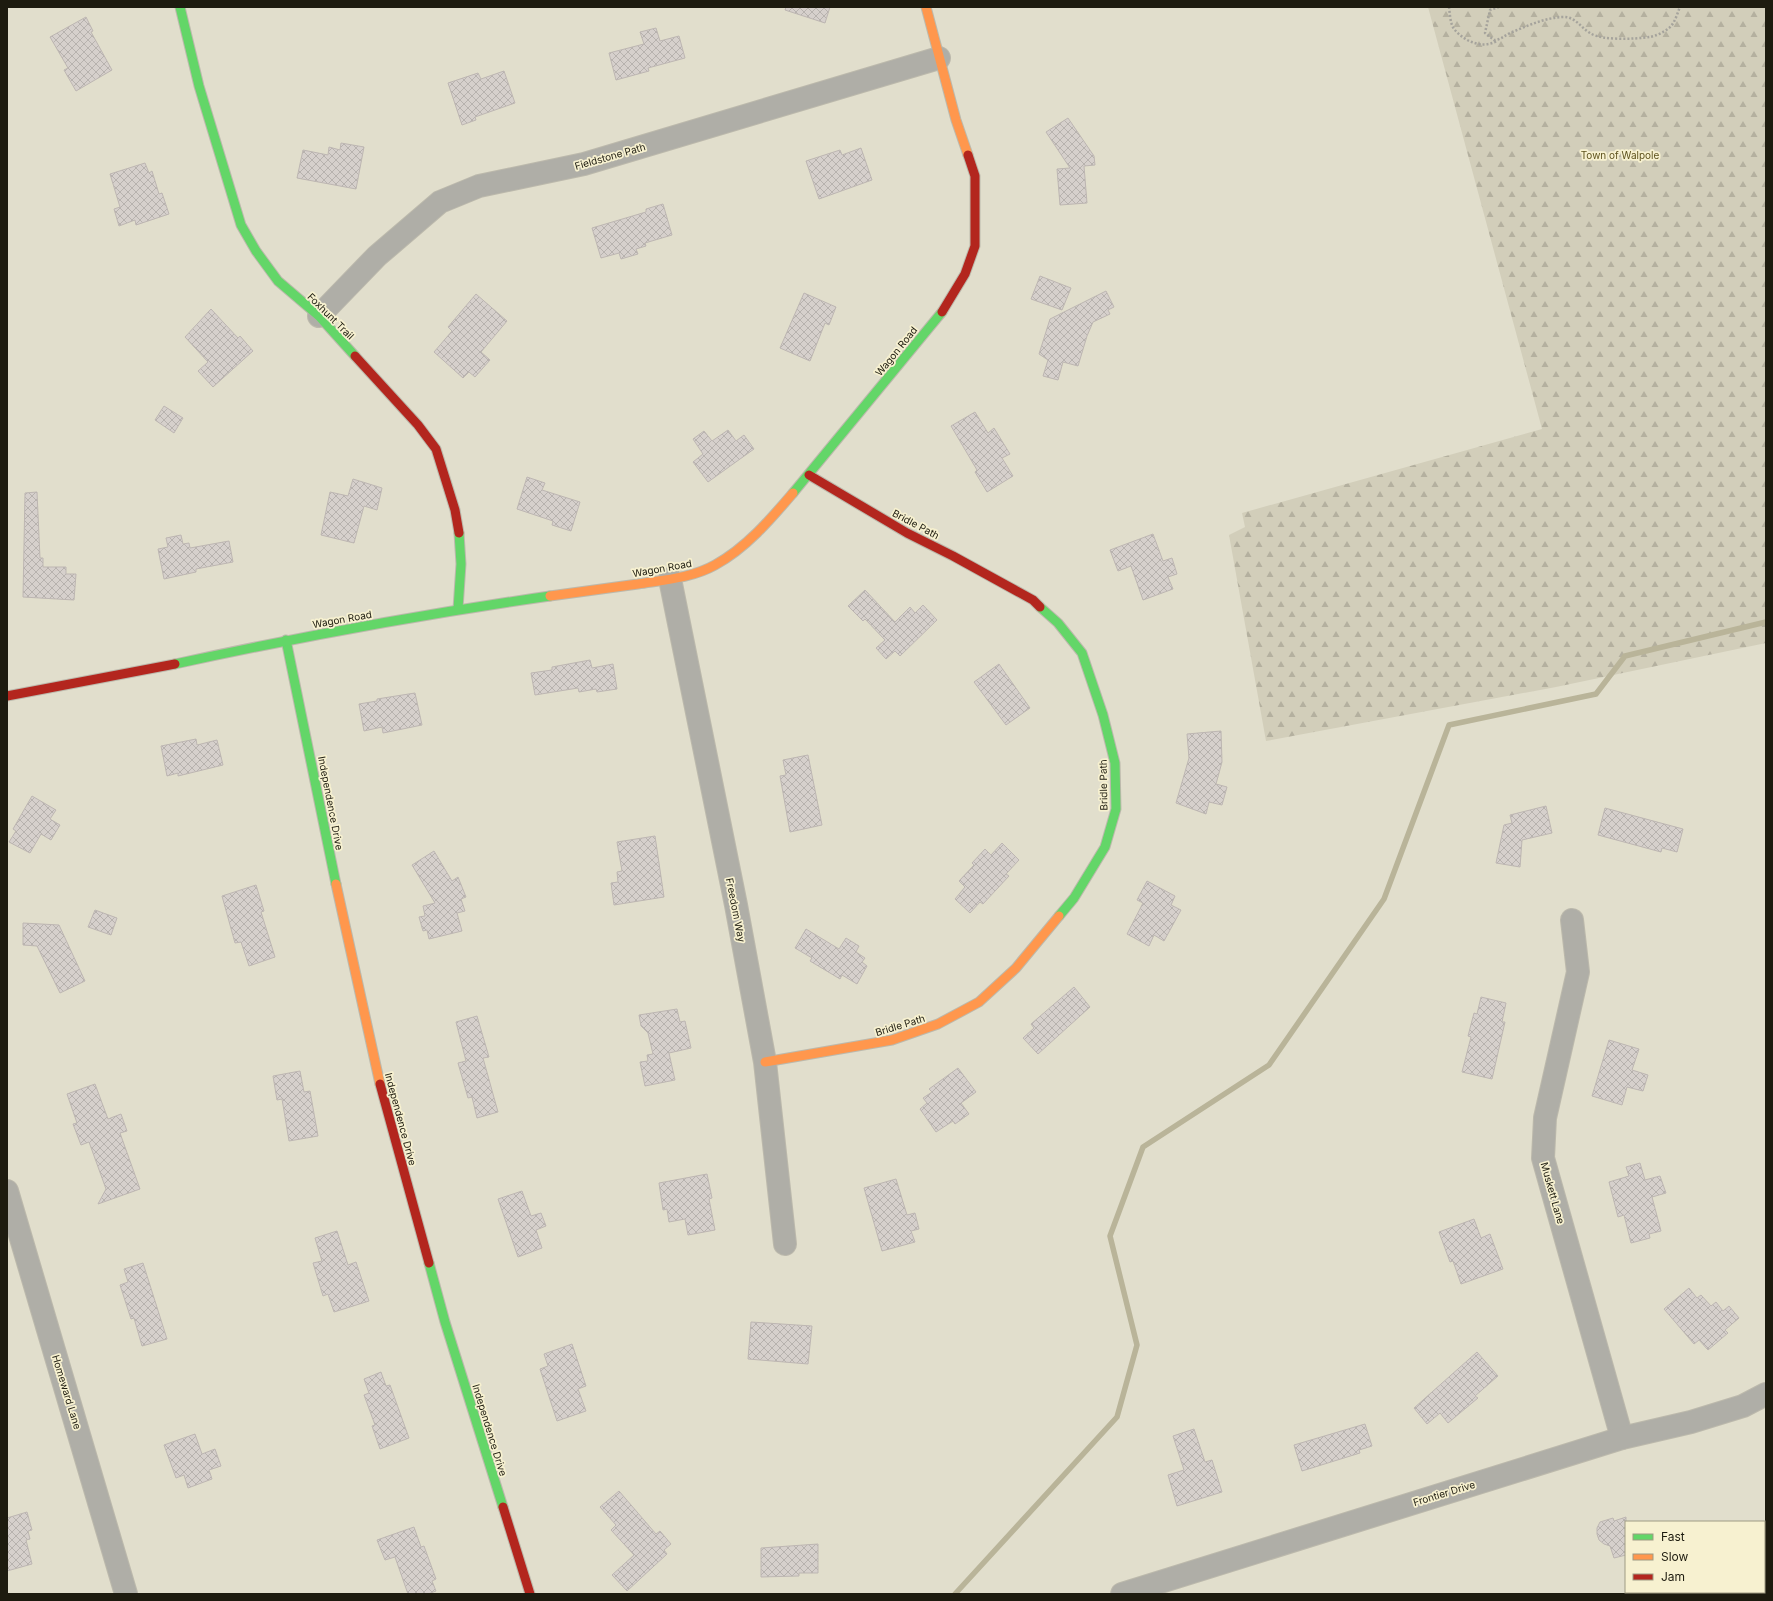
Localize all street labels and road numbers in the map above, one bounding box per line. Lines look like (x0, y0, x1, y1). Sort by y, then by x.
street label: Fieldstone Path (573, 140, 647, 172)
street label: Foxhunt Trail (305, 290, 357, 342)
street label: Wagon Road (872, 324, 920, 378)
street label: Bridle Path (891, 507, 942, 541)
street label: Wagon Road (631, 557, 693, 579)
street label: Wagon Road (311, 608, 373, 630)
street label: Independence Drive (316, 755, 346, 851)
street label: Bridle Path (1097, 759, 1109, 811)
street label: Freedom Way (724, 877, 748, 943)
street label: Bridle Path (874, 1012, 926, 1038)
street label: Independence Drive (383, 1071, 419, 1167)
street label: Muskett Lane (1538, 1161, 1568, 1225)
street label: Homeward Lane (50, 1353, 84, 1431)
street label: Independence Drive (470, 1383, 510, 1478)
street label: Frontier Drive (1412, 1478, 1477, 1508)

